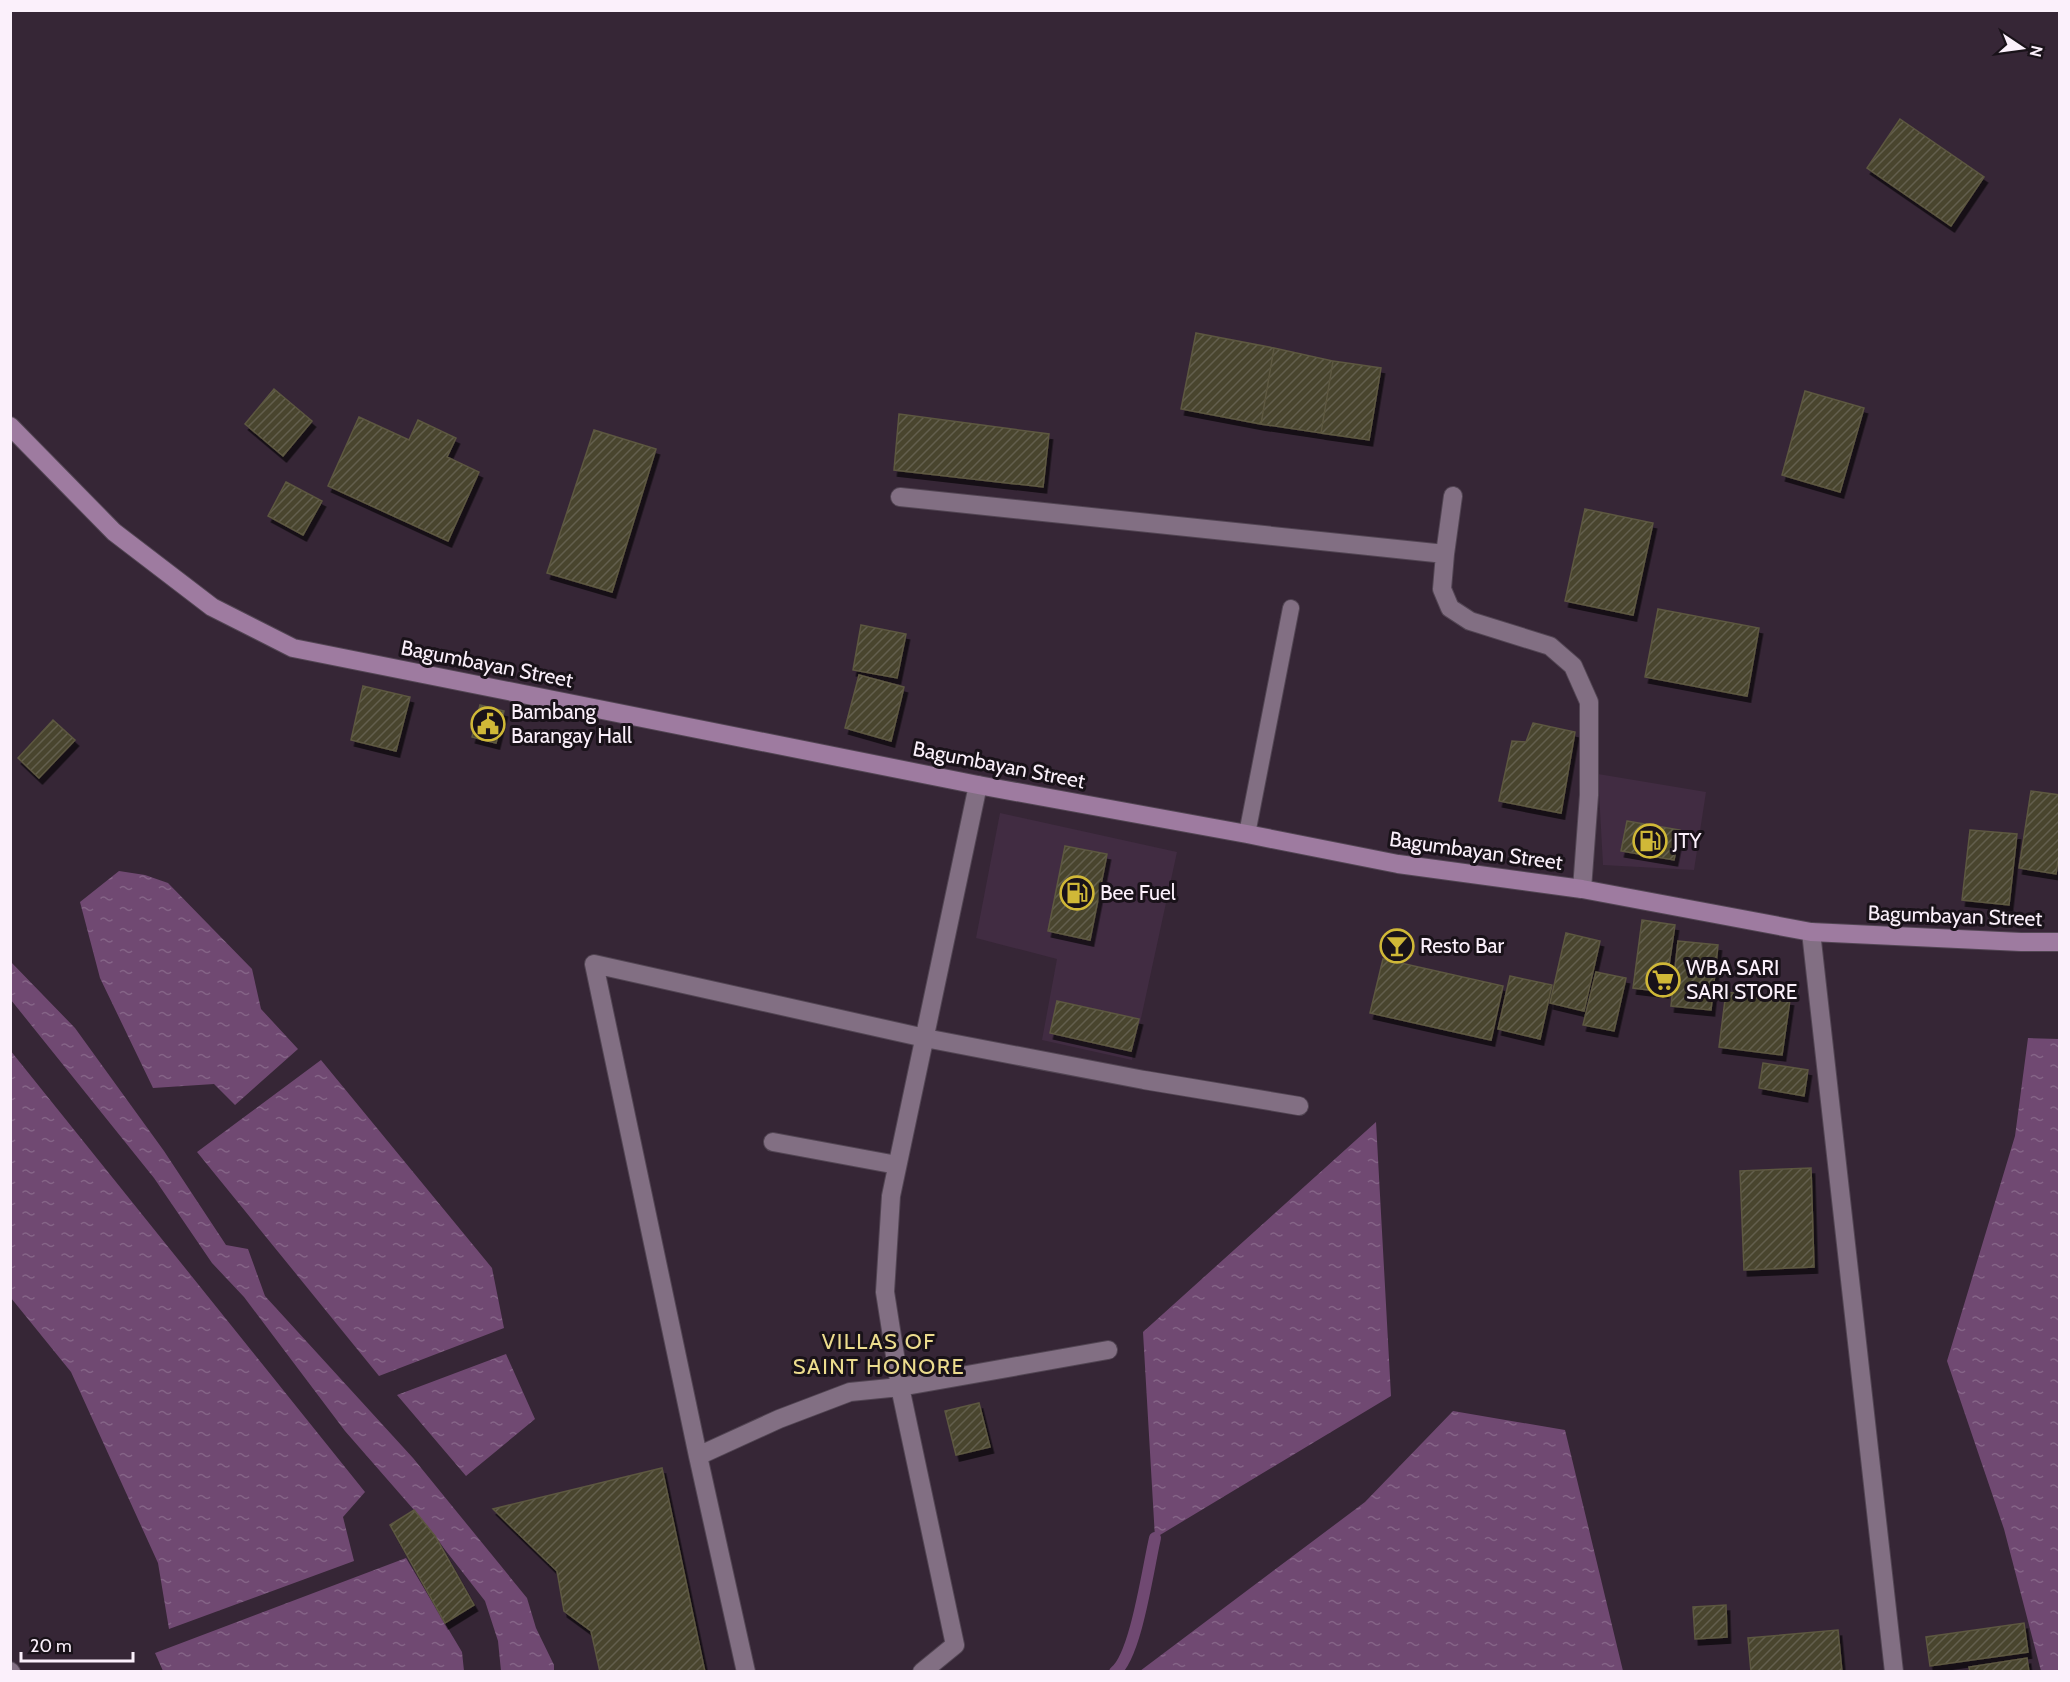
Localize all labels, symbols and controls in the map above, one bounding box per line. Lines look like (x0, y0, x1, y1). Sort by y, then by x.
north arrow (1992, 18, 2052, 78)
text: N (2026, 44, 2047, 59)
street label: Bagumbayan Street (399, 635, 575, 692)
place label: Bambang Barangay Hall (511, 699, 632, 748)
public building icon: Bambang Barangay Hall (470, 706, 506, 742)
street label: Bagumbayan Street (911, 736, 1087, 793)
fuel station icon: JTY (1632, 823, 1668, 859)
street label: Bagumbayan Street (1388, 826, 1564, 875)
place label: JTY (1672, 828, 1703, 853)
fuel station icon: Bee Fuel (1059, 875, 1095, 911)
place label: Bee Fuel (1100, 880, 1176, 905)
street label: Bagumbayan Street (1867, 900, 2043, 931)
bar icon: Resto Bar (1379, 928, 1415, 964)
place label: Resto Bar (1420, 933, 1505, 958)
place label: WBA SARI SARI STORE (1686, 955, 1797, 1004)
supermarket icon: WBA SARI SARI STORE (1645, 962, 1681, 998)
district label: VILLAS OF SAINT HONORE (793, 1328, 965, 1380)
scale bar (21, 1625, 134, 1663)
text: 20 m (30, 1635, 72, 1657)

